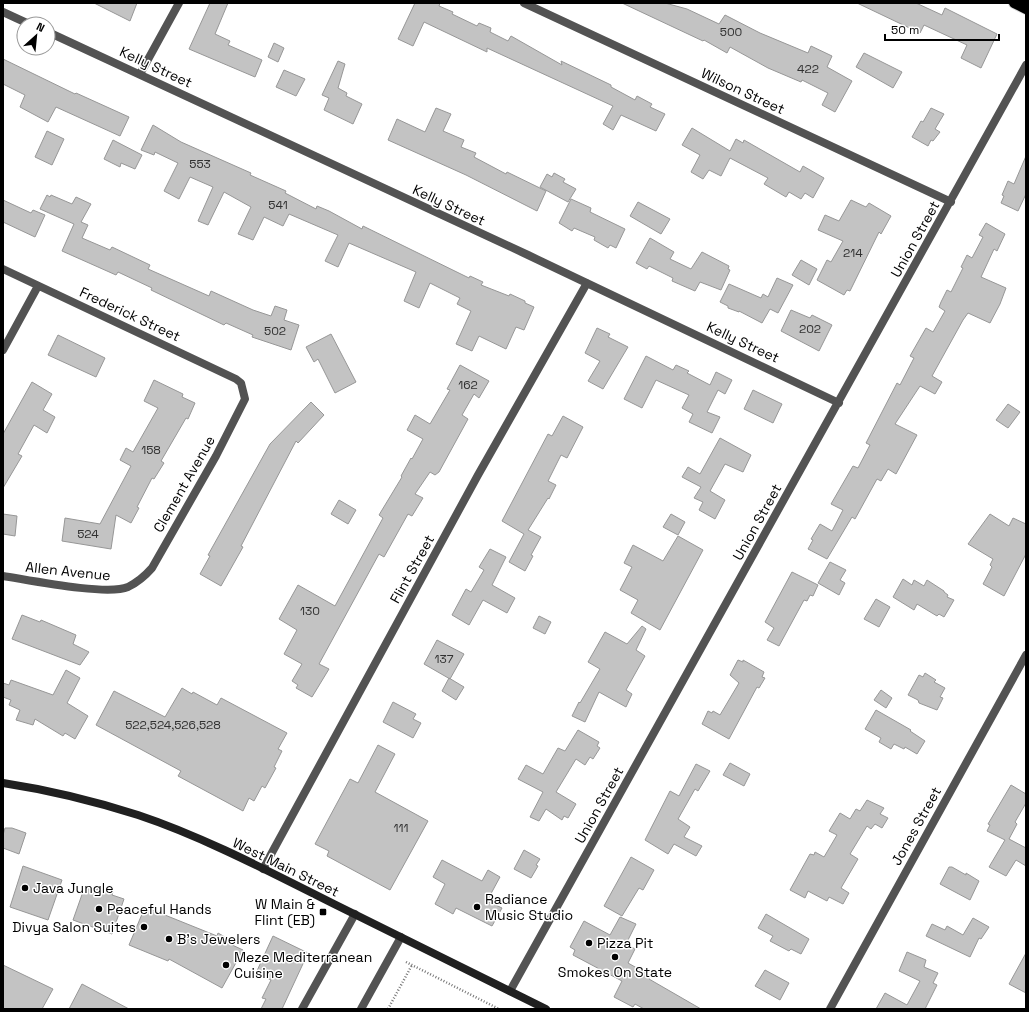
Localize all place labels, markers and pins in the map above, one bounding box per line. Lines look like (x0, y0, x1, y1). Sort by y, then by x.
place label: Java Jungle (33, 879, 113, 897)
marker: Java Jungle (20, 883, 30, 893)
place label: Radiance Music Studio (485, 890, 573, 924)
place label: W Main & Flint (EB) (255, 895, 316, 929)
place label: Peaceful Hands (107, 900, 212, 918)
marker: Radiance Music Studio (472, 902, 482, 912)
marker: Peaceful Hands (94, 904, 104, 914)
marker: W Main & Flint (EB) (318, 907, 328, 917)
place label: Divya Salon Suites (12, 918, 136, 936)
marker: Divya Salon Suites (139, 922, 149, 932)
place label: B's Jewelers (177, 930, 260, 948)
marker: B's Jewelers (164, 934, 174, 944)
place label: Pizza Pit (597, 934, 653, 952)
marker: Pizza Pit (584, 938, 594, 948)
place label: Meze Mediterranean Cuisine (234, 948, 372, 982)
marker: Smokes On State (610, 952, 620, 962)
marker: Meze Mediterranean Cuisine (221, 960, 231, 970)
place label: Smokes On State (558, 963, 672, 981)

